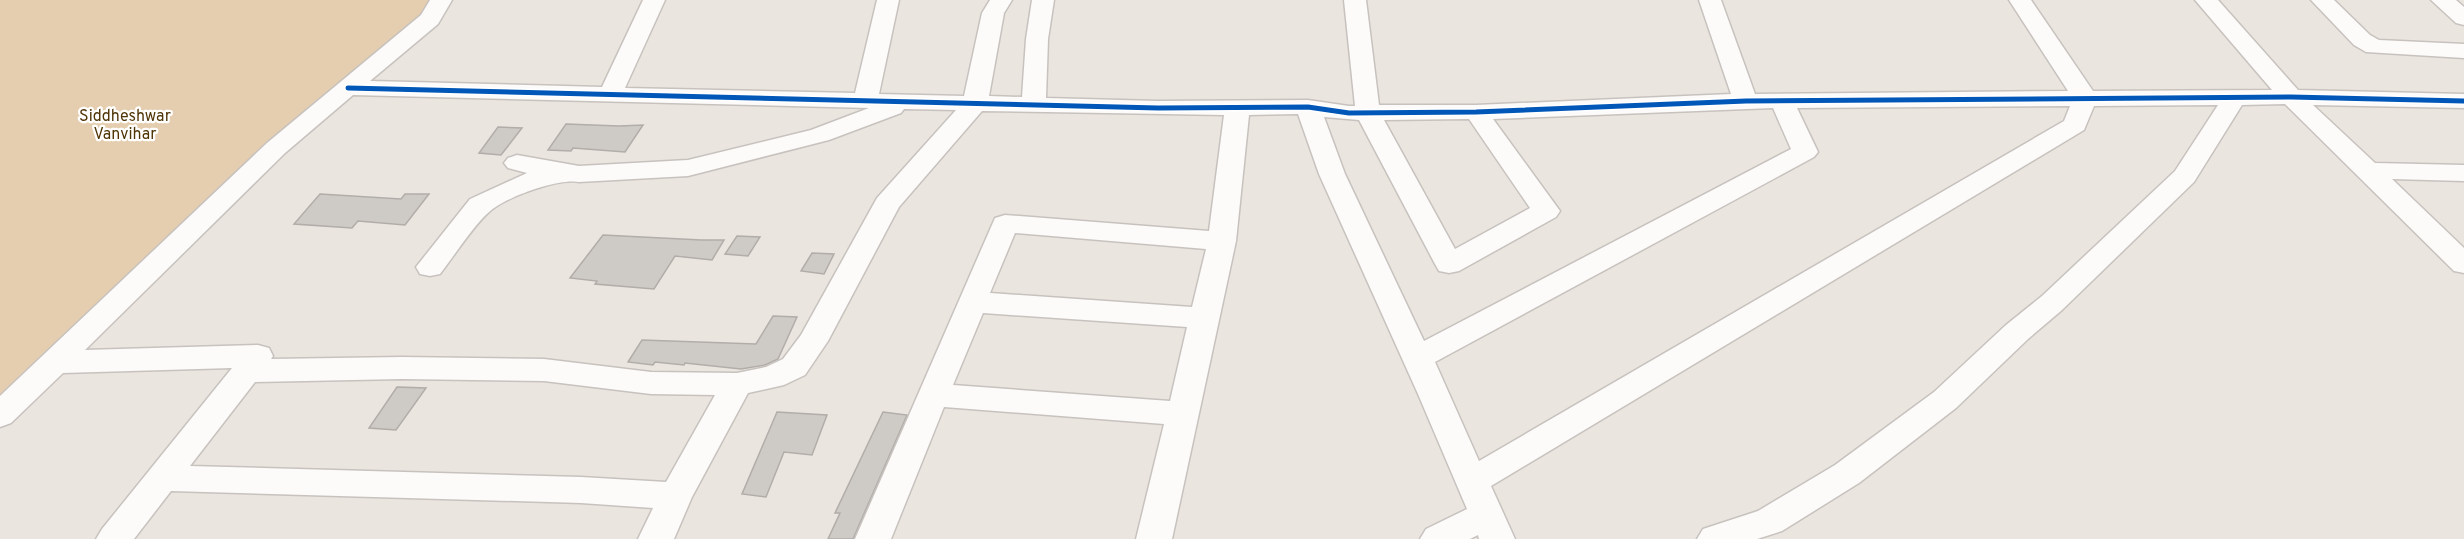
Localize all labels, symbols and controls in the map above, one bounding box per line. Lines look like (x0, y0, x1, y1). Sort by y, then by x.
park label: Siddheshwar Vanvihar (79, 107, 171, 145)

